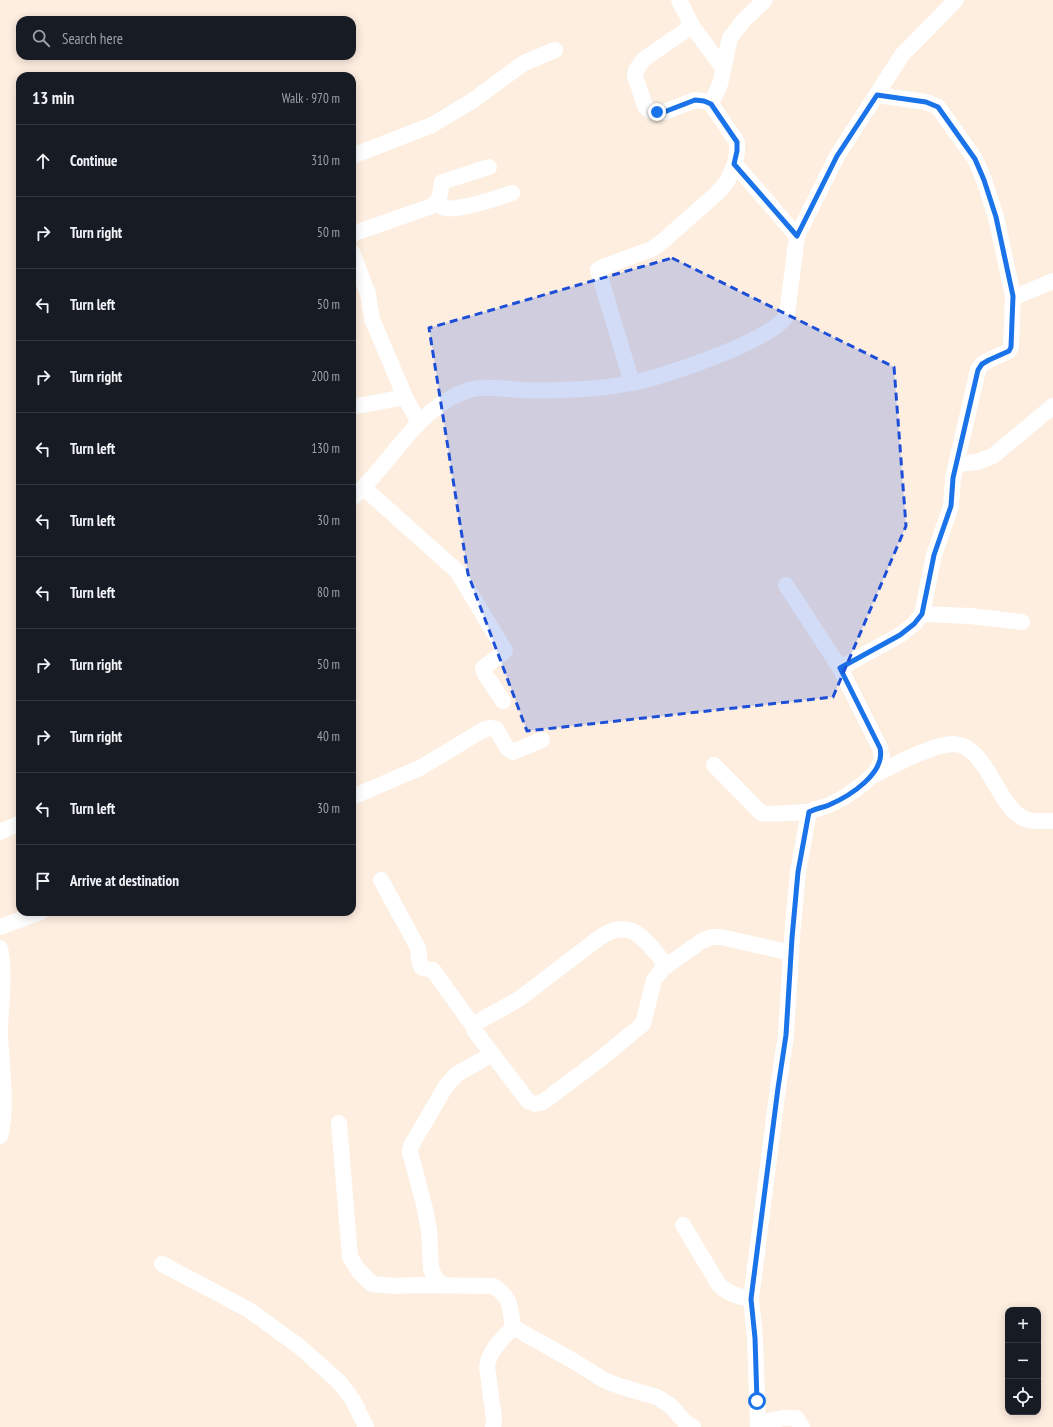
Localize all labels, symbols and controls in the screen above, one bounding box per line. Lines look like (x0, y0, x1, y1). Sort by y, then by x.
search box (16, 16, 356, 60)
icon: search (30, 27, 52, 49)
text: Search here (62, 29, 123, 48)
text: 13 min (32, 87, 74, 109)
text: Walk · 970 m (282, 90, 340, 107)
route end (648, 103, 666, 121)
icon: ahead (32, 150, 54, 172)
text: Continue (70, 151, 117, 170)
text: 310 m (311, 152, 340, 169)
icon: right (32, 222, 54, 244)
text: Turn right (70, 223, 122, 242)
text: 50 m (317, 224, 340, 241)
icon: left (32, 294, 54, 316)
text: Turn left (70, 295, 115, 314)
text: 50 m (317, 296, 340, 313)
icon: right (32, 366, 54, 388)
text: Turn right (70, 367, 122, 386)
text: 200 m (311, 368, 340, 385)
icon: left (32, 438, 54, 460)
text: Turn left (70, 439, 115, 458)
text: 130 m (311, 440, 340, 457)
icon: left (32, 510, 54, 532)
text: Turn left (70, 511, 115, 530)
text: 30 m (317, 512, 340, 529)
icon: left (32, 582, 54, 604)
text: Turn left (70, 583, 115, 602)
text: 80 m (317, 584, 340, 601)
icon: right (32, 654, 54, 676)
text: Turn right (70, 655, 122, 674)
text: 50 m (317, 656, 340, 673)
icon: right (32, 726, 54, 748)
text: Turn right (70, 727, 122, 746)
text: 40 m (317, 728, 340, 745)
icon: left (32, 798, 54, 820)
text: Turn left (70, 799, 115, 818)
text: 30 m (317, 800, 340, 817)
icon: arrive (32, 870, 54, 892)
text: Arrive at destination (70, 871, 179, 890)
map controls (1005, 1307, 1041, 1415)
button: + (1005, 1307, 1041, 1343)
button: − (1005, 1343, 1041, 1379)
button: locate (1005, 1379, 1041, 1415)
route start (748, 1392, 766, 1410)

